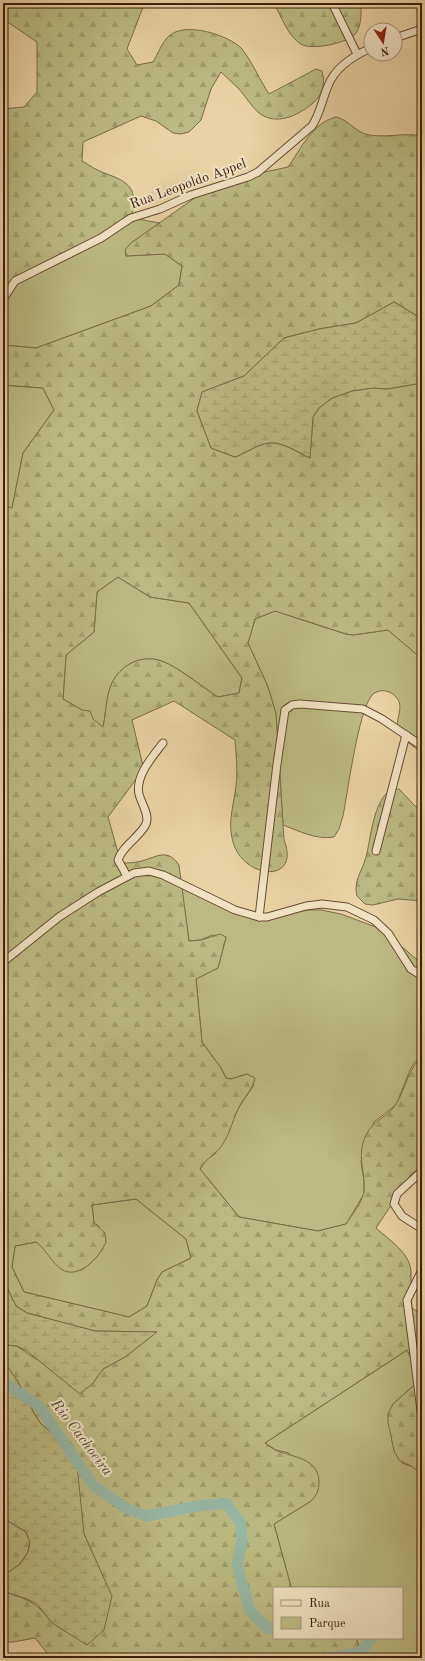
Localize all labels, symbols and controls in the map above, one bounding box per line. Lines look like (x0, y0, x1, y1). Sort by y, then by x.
north arrow (363, 22, 403, 62)
text: N (379, 44, 390, 57)
street label: Rua Leopoldo Appel (128, 156, 248, 212)
water label: Rio Cachoeira (47, 1396, 115, 1479)
legend (273, 1587, 403, 1639)
text: Rua (309, 1598, 330, 1610)
text: Parque (309, 1618, 346, 1630)

